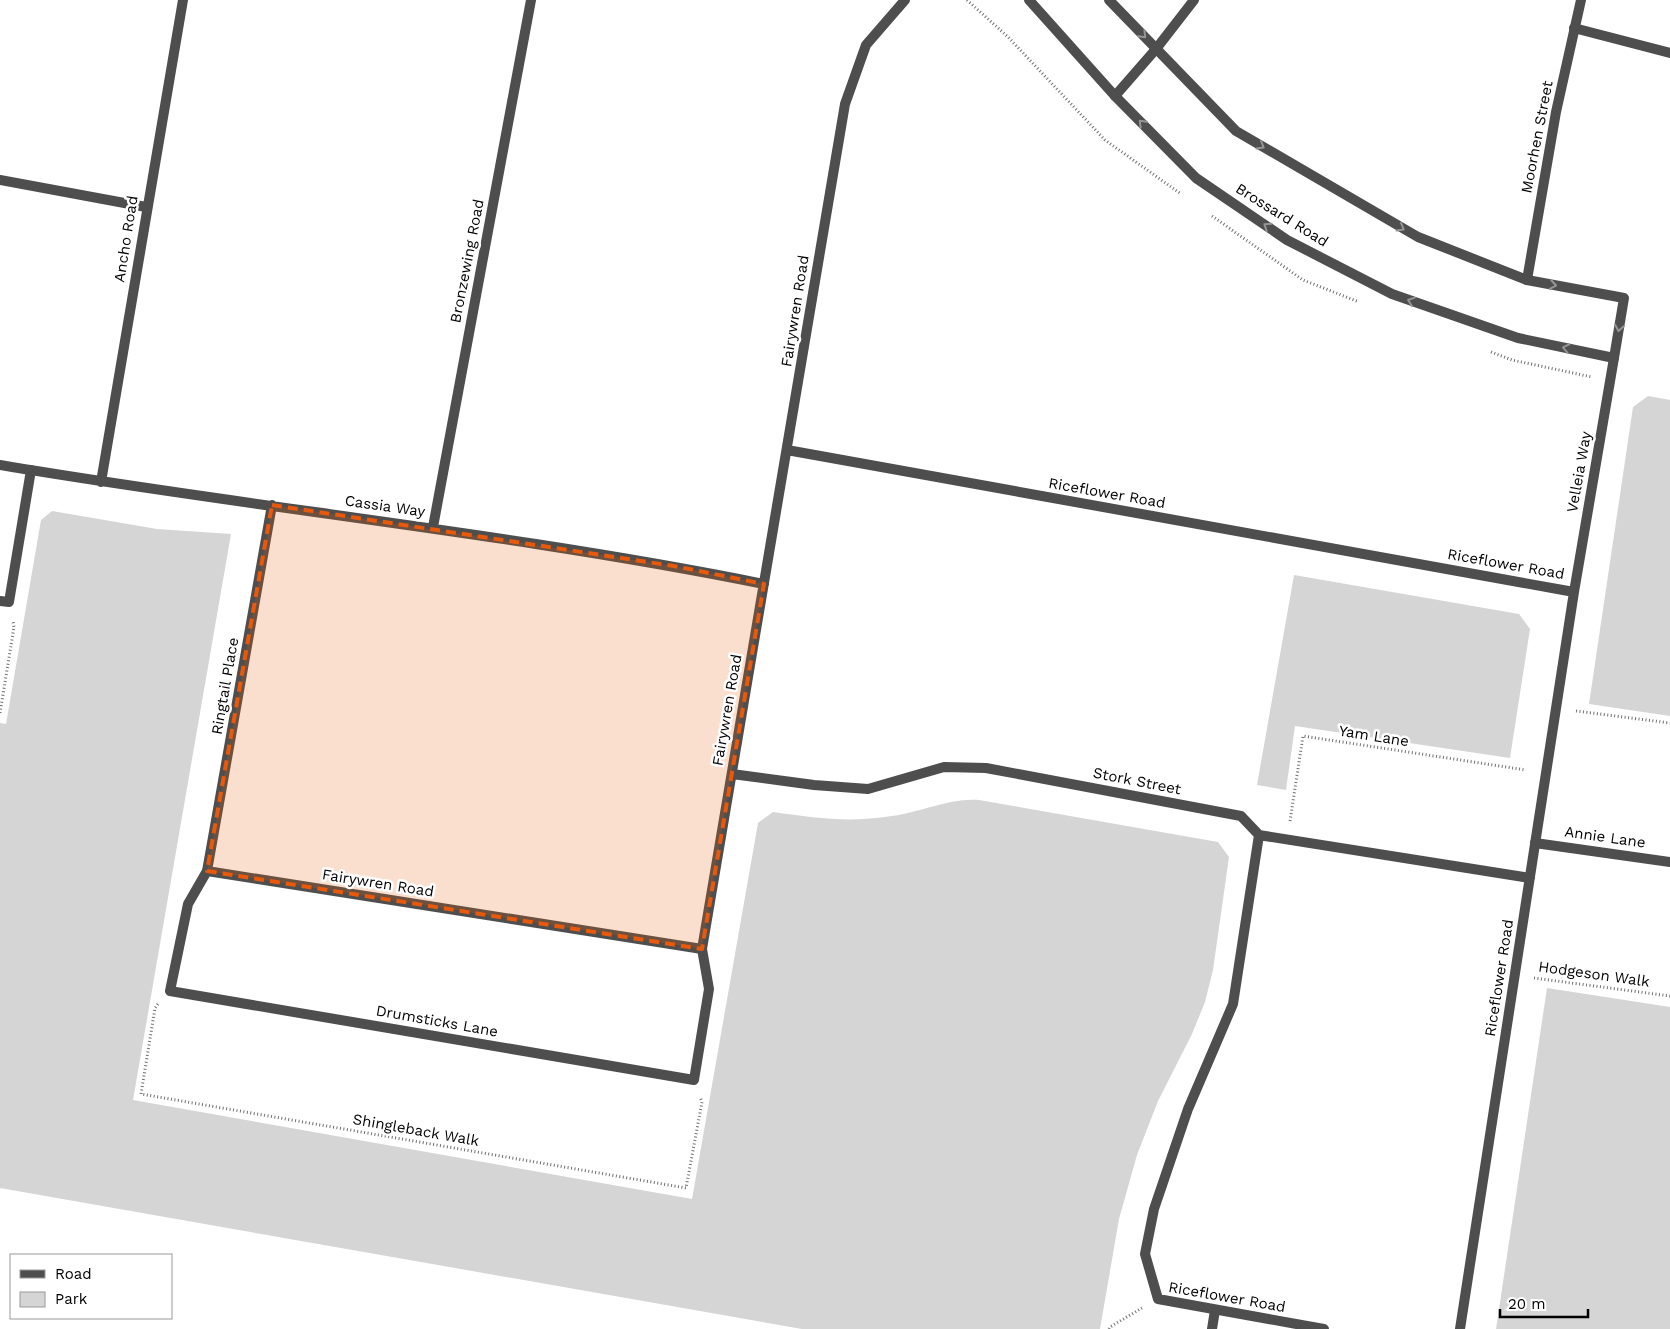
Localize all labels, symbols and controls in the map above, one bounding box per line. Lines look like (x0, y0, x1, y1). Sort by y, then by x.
one-way arrow (1137, 30, 1146, 39)
street label: Moorhen Street (1517, 78, 1557, 195)
one-way arrow (1139, 120, 1148, 129)
one-way arrow (1255, 139, 1264, 149)
street label: Brossard Road (1232, 179, 1332, 251)
street label: Ancho Road (110, 194, 142, 284)
street label: Bronzewing Road (446, 198, 488, 324)
one-way arrow (1396, 221, 1405, 231)
one-way arrow (1263, 223, 1273, 232)
street label: Fairywren Road (777, 254, 813, 368)
one-way arrow (1548, 279, 1557, 289)
one-way arrow (1407, 297, 1415, 307)
one-way arrow (1614, 324, 1624, 332)
one-way arrow (1562, 343, 1570, 354)
street label: Velleia Way (1563, 430, 1595, 514)
street label: Riceflower Road (1047, 474, 1167, 512)
street label: Cassia Way (344, 491, 427, 521)
street label: Riceflower Road (1446, 545, 1566, 583)
street label: Ringtail Place (208, 636, 242, 736)
street label: Fairywren Road (708, 653, 746, 767)
street label: Yam Lane (1338, 722, 1410, 750)
street label: Stork Street (1091, 764, 1183, 799)
street label: Annie Lane (1563, 822, 1647, 852)
street label: Fairywren Road (321, 865, 435, 901)
street label: Riceflower Road (1481, 918, 1517, 1038)
street label: Hodgeson Walk (1537, 957, 1651, 991)
street label: Drumsticks Lane (374, 1001, 500, 1041)
street label: Shingleback Walk (351, 1110, 481, 1150)
legend (10, 1254, 172, 1319)
text: Road (55, 1265, 92, 1283)
street label: Riceflower Road (1167, 1278, 1287, 1316)
scale bar (1500, 1286, 1588, 1318)
text: Park (55, 1290, 88, 1308)
text: 20 m (1508, 1295, 1546, 1313)

